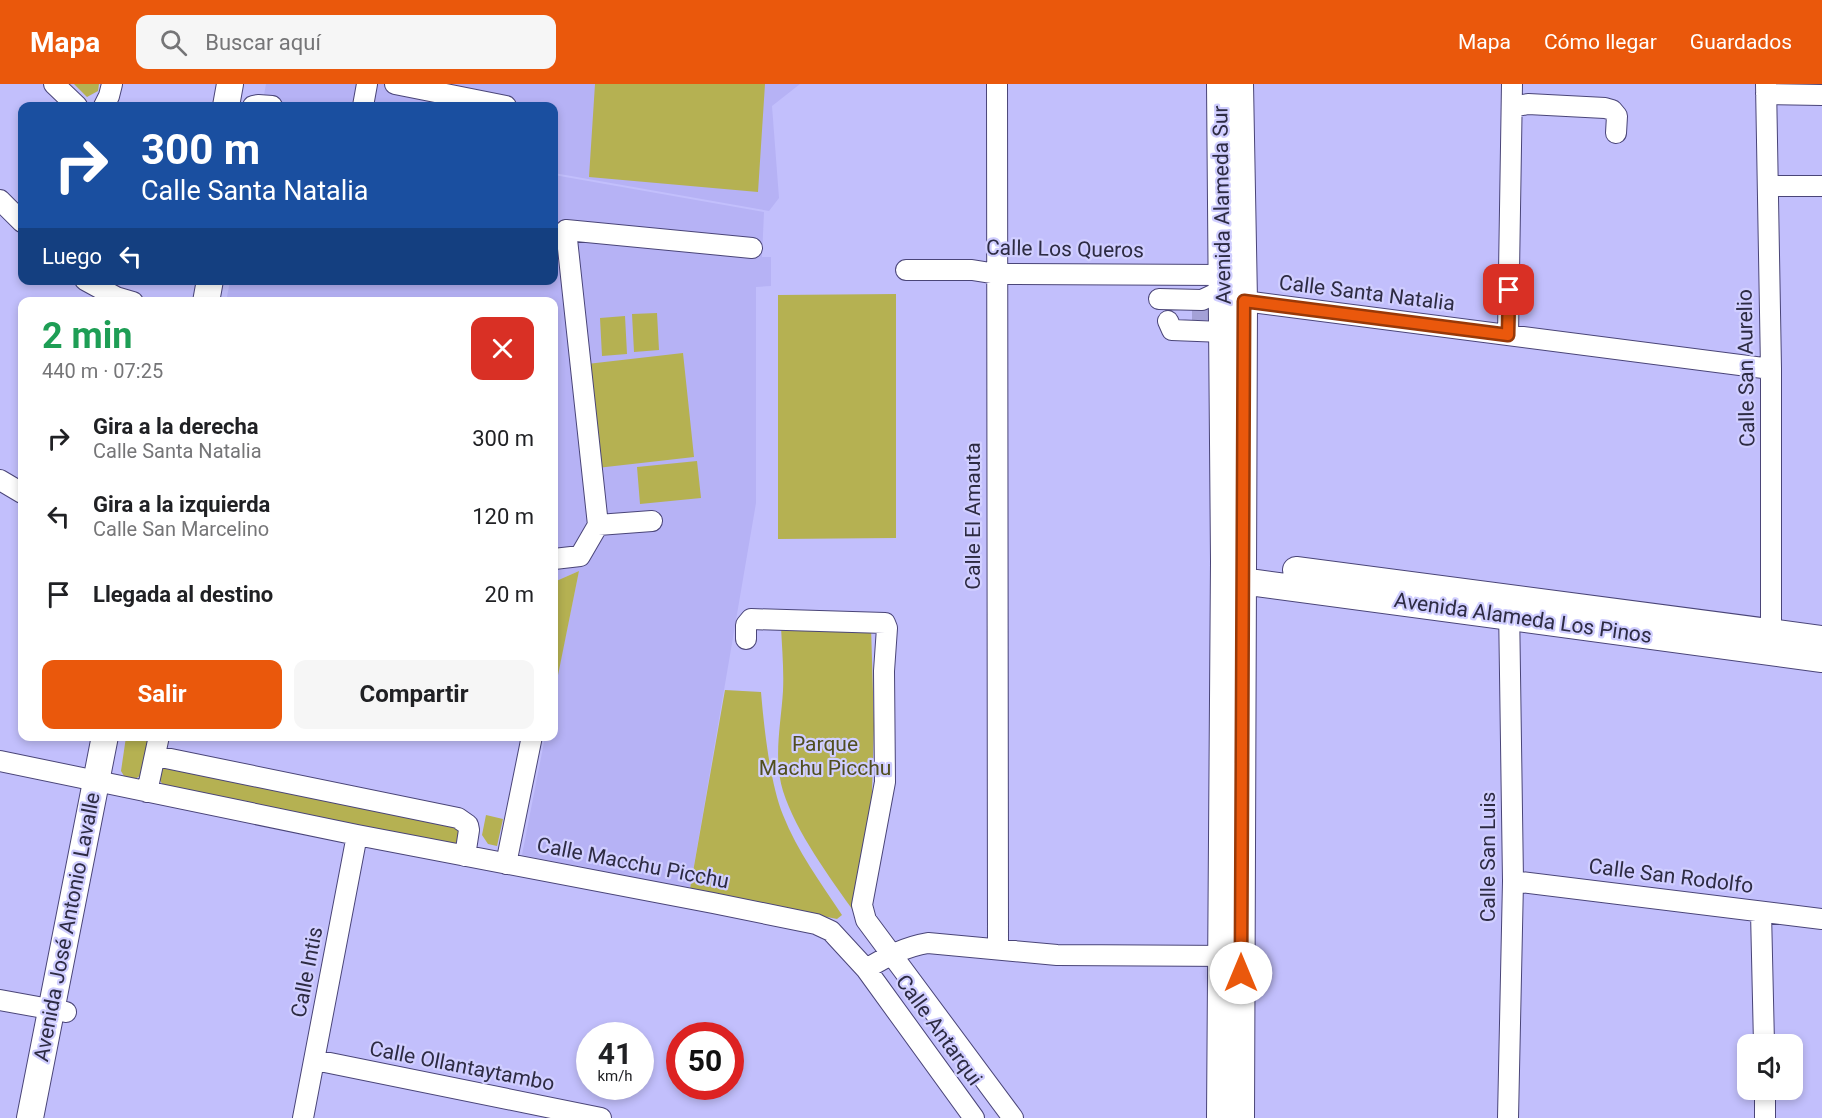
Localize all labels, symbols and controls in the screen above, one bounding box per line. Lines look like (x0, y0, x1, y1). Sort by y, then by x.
search box (136, 15, 556, 69)
text: Mapa (30, 26, 100, 59)
icon: search (157, 26, 190, 59)
text: Buscar aquí (205, 30, 321, 55)
text: Mapa (1458, 30, 1511, 54)
text: Cómo llegar (1544, 30, 1657, 54)
text: Guardados (1690, 30, 1792, 54)
street label: Avenida Alameda Sur (1208, 105, 1236, 305)
text: 300 m (141, 125, 260, 174)
icon: right (42, 126, 120, 204)
text: Calle Santa Natalia (141, 175, 369, 207)
street label: Calle Los Queros (986, 236, 1144, 262)
icon: left (114, 240, 147, 273)
text: Luego (42, 244, 102, 269)
pin (1483, 264, 1534, 315)
street label: Calle Santa Natalia (1278, 270, 1456, 316)
icon: arrive (1492, 273, 1525, 306)
street label: Calle San Aurelio (1733, 289, 1759, 447)
text: 2 min (42, 315, 133, 357)
button: close (471, 317, 534, 380)
text: 440 m · 07:25 (42, 359, 163, 383)
text: Gira a la derecha (93, 414, 259, 439)
icon: right (42, 422, 75, 455)
text: 300 m (472, 426, 534, 451)
text: Calle Santa Natalia (93, 439, 262, 463)
street label: Calle El Amauta (961, 442, 985, 590)
text: Gira a la izquierda (93, 492, 270, 517)
icon: left (42, 500, 75, 533)
text: 120 m (472, 504, 534, 529)
text: Calle San Marcelino (93, 517, 269, 541)
icon: arrive (42, 578, 75, 611)
text: Llegada al destino (93, 582, 273, 607)
text: 20 m (485, 582, 534, 607)
street label: Avenida Alameda Los Pinos (1393, 588, 1653, 648)
button: Salir (42, 660, 282, 729)
button: Compartir (294, 660, 534, 729)
park label: Parque Machu Picchu (759, 732, 891, 780)
street label: Avenida José Antonio Lavalle (29, 790, 105, 1064)
street label: Calle San Luis (1476, 792, 1500, 922)
street label: Calle Macchu Picchu (535, 833, 731, 893)
street label: Calle San Rodolfo (1587, 854, 1755, 898)
street label: Calle Intis (286, 925, 328, 1019)
position arrow (1209, 941, 1273, 1005)
street label: Calle Antarqui (891, 970, 987, 1090)
speed limit sign: 50 (666, 1022, 744, 1100)
map controls (1737, 1034, 1803, 1100)
button: sound (1737, 1034, 1803, 1100)
street label: Calle Ollantaytambo (367, 1036, 557, 1096)
text: 41 (598, 1036, 632, 1071)
text: km/h (597, 1067, 633, 1085)

